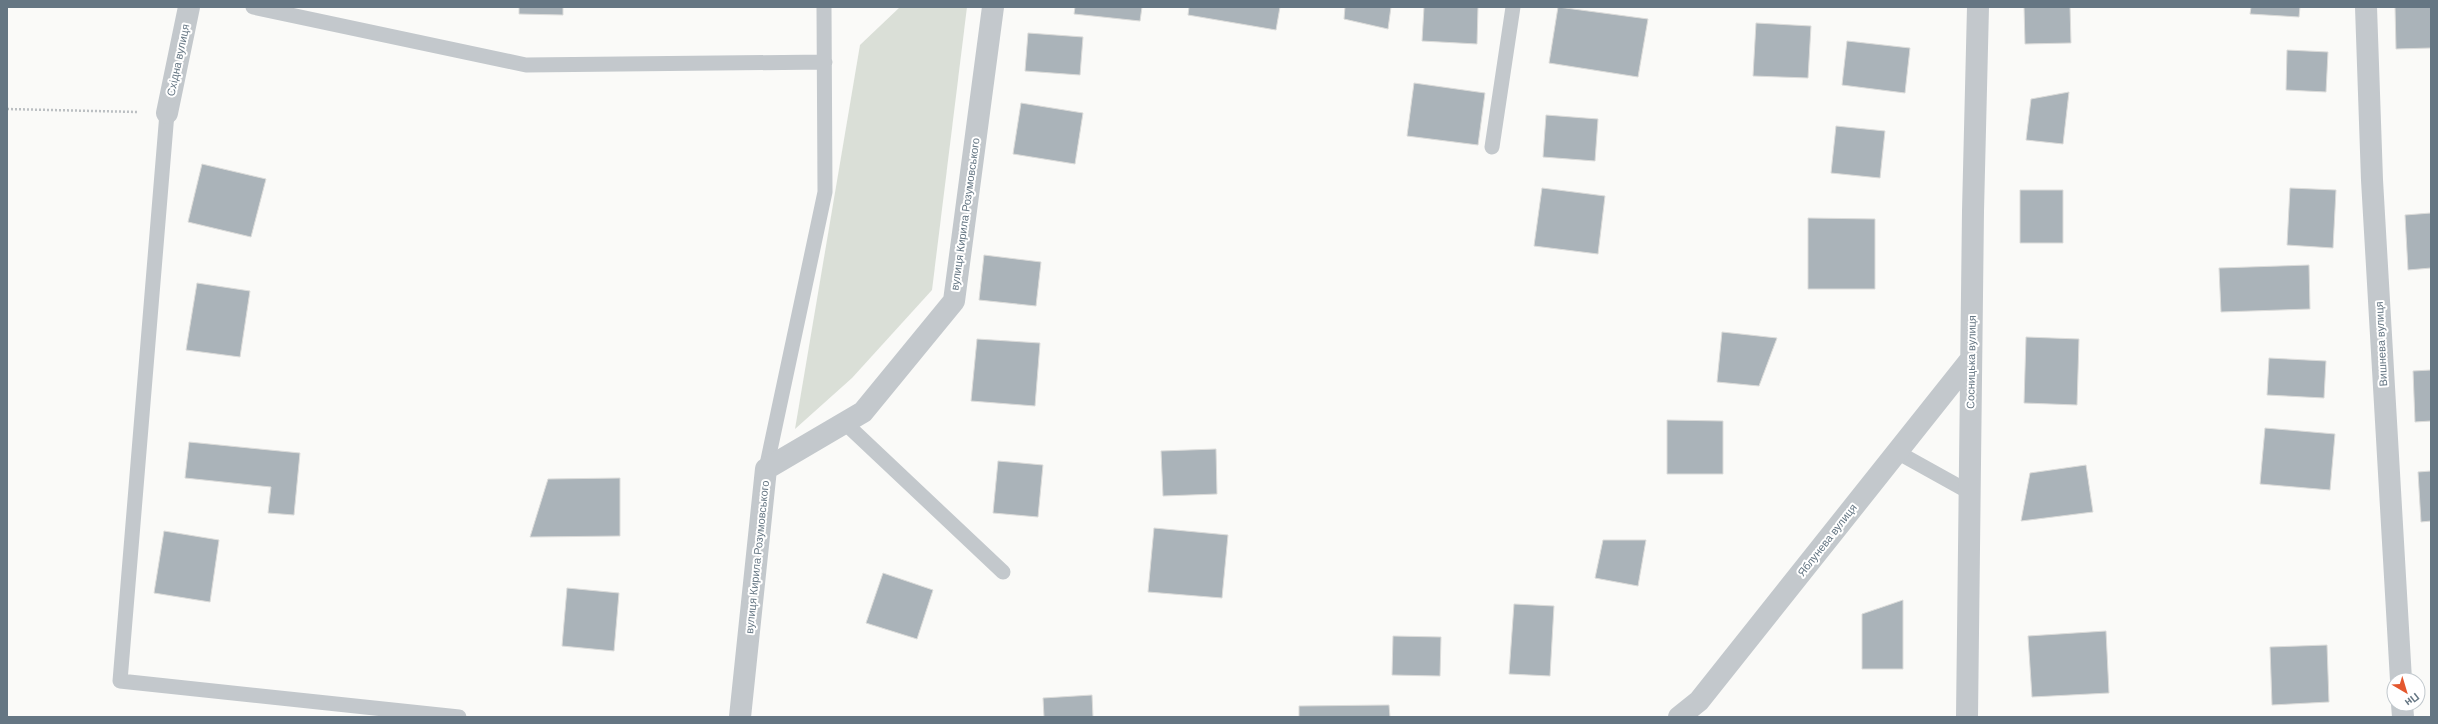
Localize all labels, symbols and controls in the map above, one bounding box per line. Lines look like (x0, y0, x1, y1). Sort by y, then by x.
street label: Східна вулиця (165, 23, 191, 97)
street label: вулиця Кирила Розумовського (948, 137, 982, 291)
street label: Вишнева вулиця (2373, 301, 2389, 387)
street label: Сосницька вулиця (1964, 315, 1978, 409)
street label: вулиця Кирила Розумовського (743, 480, 771, 634)
street label: Яблунева вулиця (1795, 501, 1859, 579)
north arrow (2386, 672, 2426, 712)
text: Пн (2403, 691, 2422, 709)

